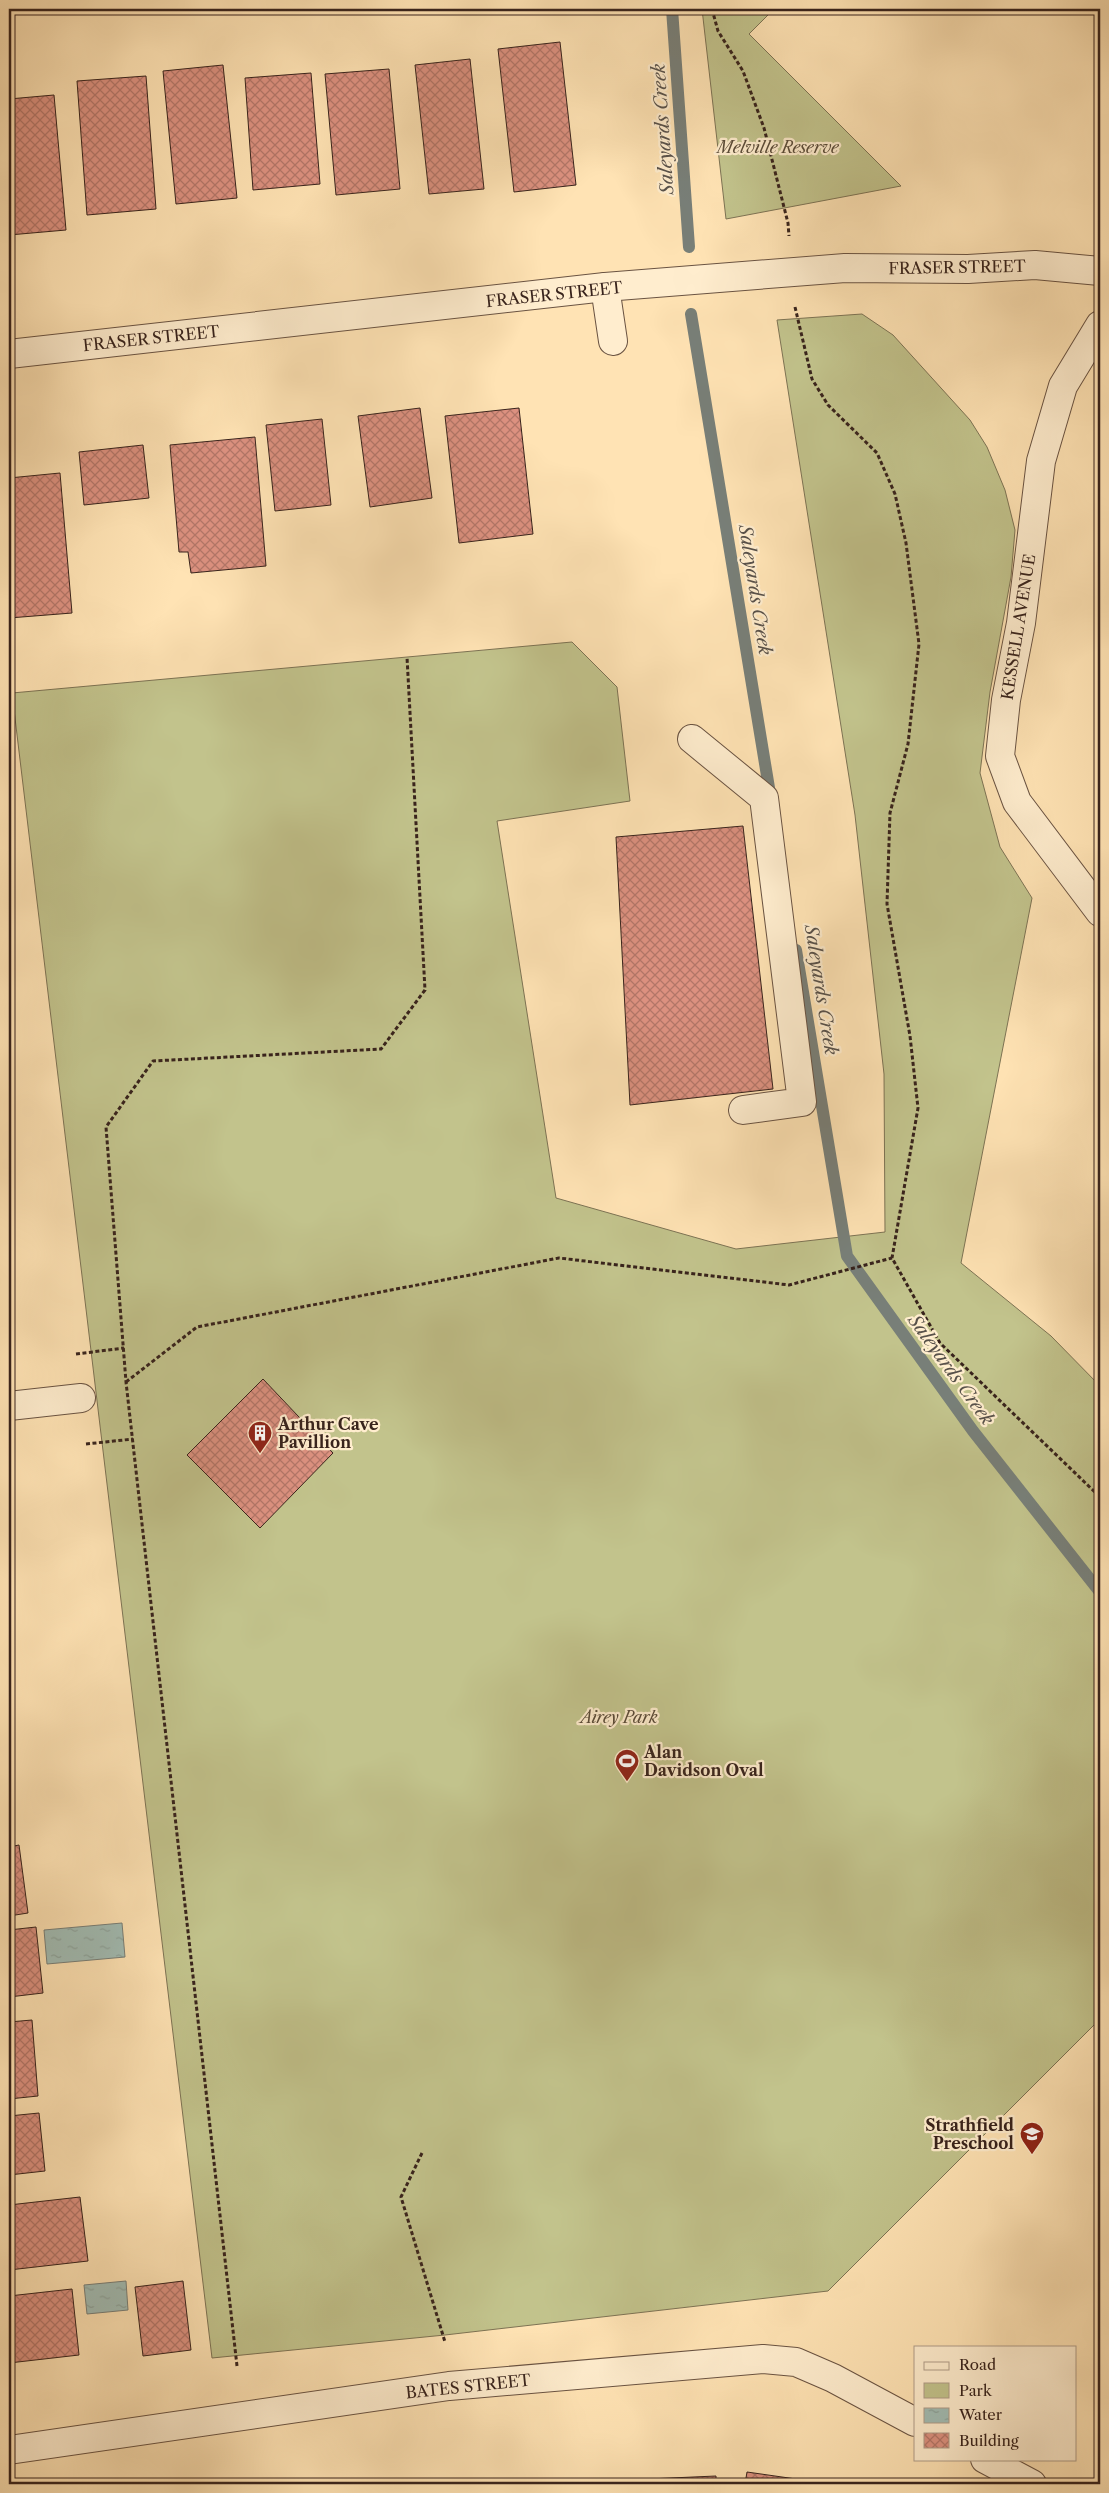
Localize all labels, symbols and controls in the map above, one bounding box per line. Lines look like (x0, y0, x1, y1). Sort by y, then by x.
water label: Saleyards Creek (647, 62, 679, 196)
park label: Melville Reserve (715, 137, 840, 157)
street label: FRASER STREET (888, 256, 1026, 278)
street label: FRASER STREET (485, 277, 623, 311)
street label: FRASER STREET (82, 321, 220, 355)
water label: Saleyards Creek (734, 522, 776, 657)
street label: KESSELL AVENUE (997, 553, 1039, 701)
water label: Saleyards Creek (800, 922, 842, 1057)
water label: Saleyards Creek (903, 1310, 999, 1430)
place label: Arthur Cave Pavillion (277, 1414, 379, 1452)
building icon: Arthur Cave Pavillion (247, 1420, 273, 1454)
park label: Airey Park (577, 1707, 658, 1727)
place label: Alan Davidson Oval (643, 1742, 764, 1780)
sports icon: Alan Davidson Oval (614, 1748, 640, 1782)
place label: Strathfield Preschool (925, 2115, 1014, 2153)
school or university icon: Strathfield Preschool (1019, 2121, 1045, 2155)
legend (914, 2346, 1076, 2460)
text: Road (959, 2355, 996, 2374)
street label: BATES STREET (404, 2369, 532, 2403)
text: Park (959, 2381, 993, 2400)
text: Water (958, 2405, 1003, 2424)
text: Building (959, 2431, 1019, 2450)

